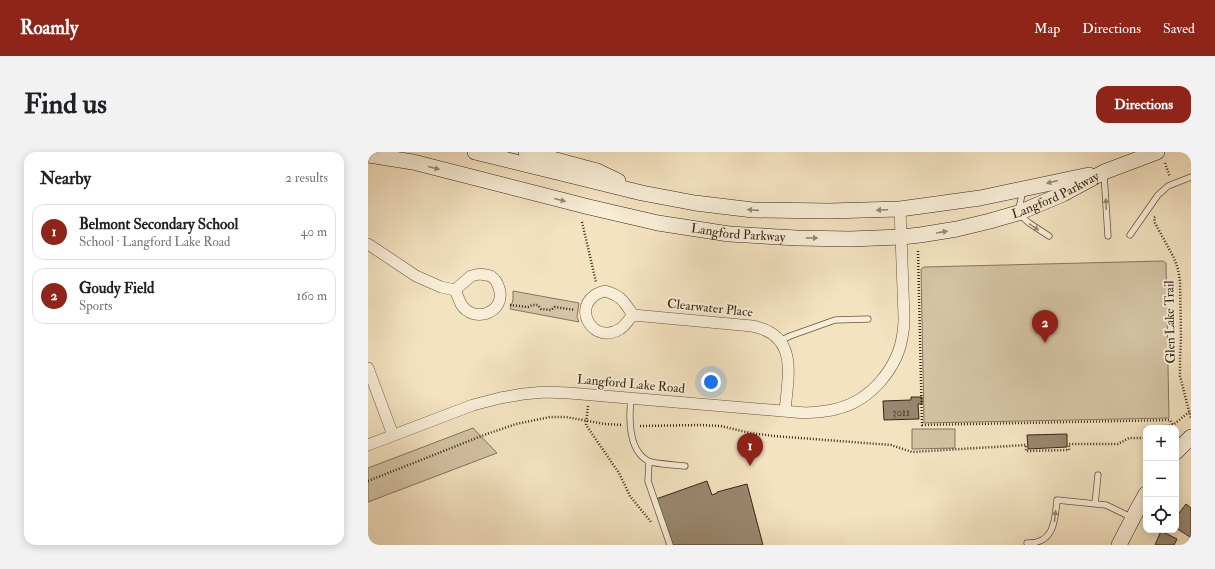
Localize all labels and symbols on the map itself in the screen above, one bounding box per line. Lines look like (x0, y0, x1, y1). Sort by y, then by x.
one-way arrow (428, 165, 440, 171)
street label: Langford Parkway (1010, 168, 1103, 222)
one-way arrow (1046, 179, 1058, 185)
one-way arrow (554, 197, 566, 203)
one-way arrow (1103, 197, 1109, 210)
one-way arrow (746, 206, 759, 213)
one-way arrow (875, 207, 888, 213)
street label: Langford Parkway (690, 220, 786, 246)
one-way arrow (1029, 223, 1040, 230)
one-way arrow (936, 229, 948, 235)
one-way arrow (806, 235, 819, 241)
street label: Glen Lake Trail (1161, 280, 1179, 364)
street label: Clearwater Place (666, 296, 754, 321)
pin: 2 (1032, 310, 1058, 343)
street label: Langford Lake Road (576, 371, 686, 397)
your location (701, 372, 721, 392)
house number: 3011 (892, 406, 910, 419)
pin: 1 (737, 433, 763, 466)
one-way arrow (1052, 510, 1058, 522)

